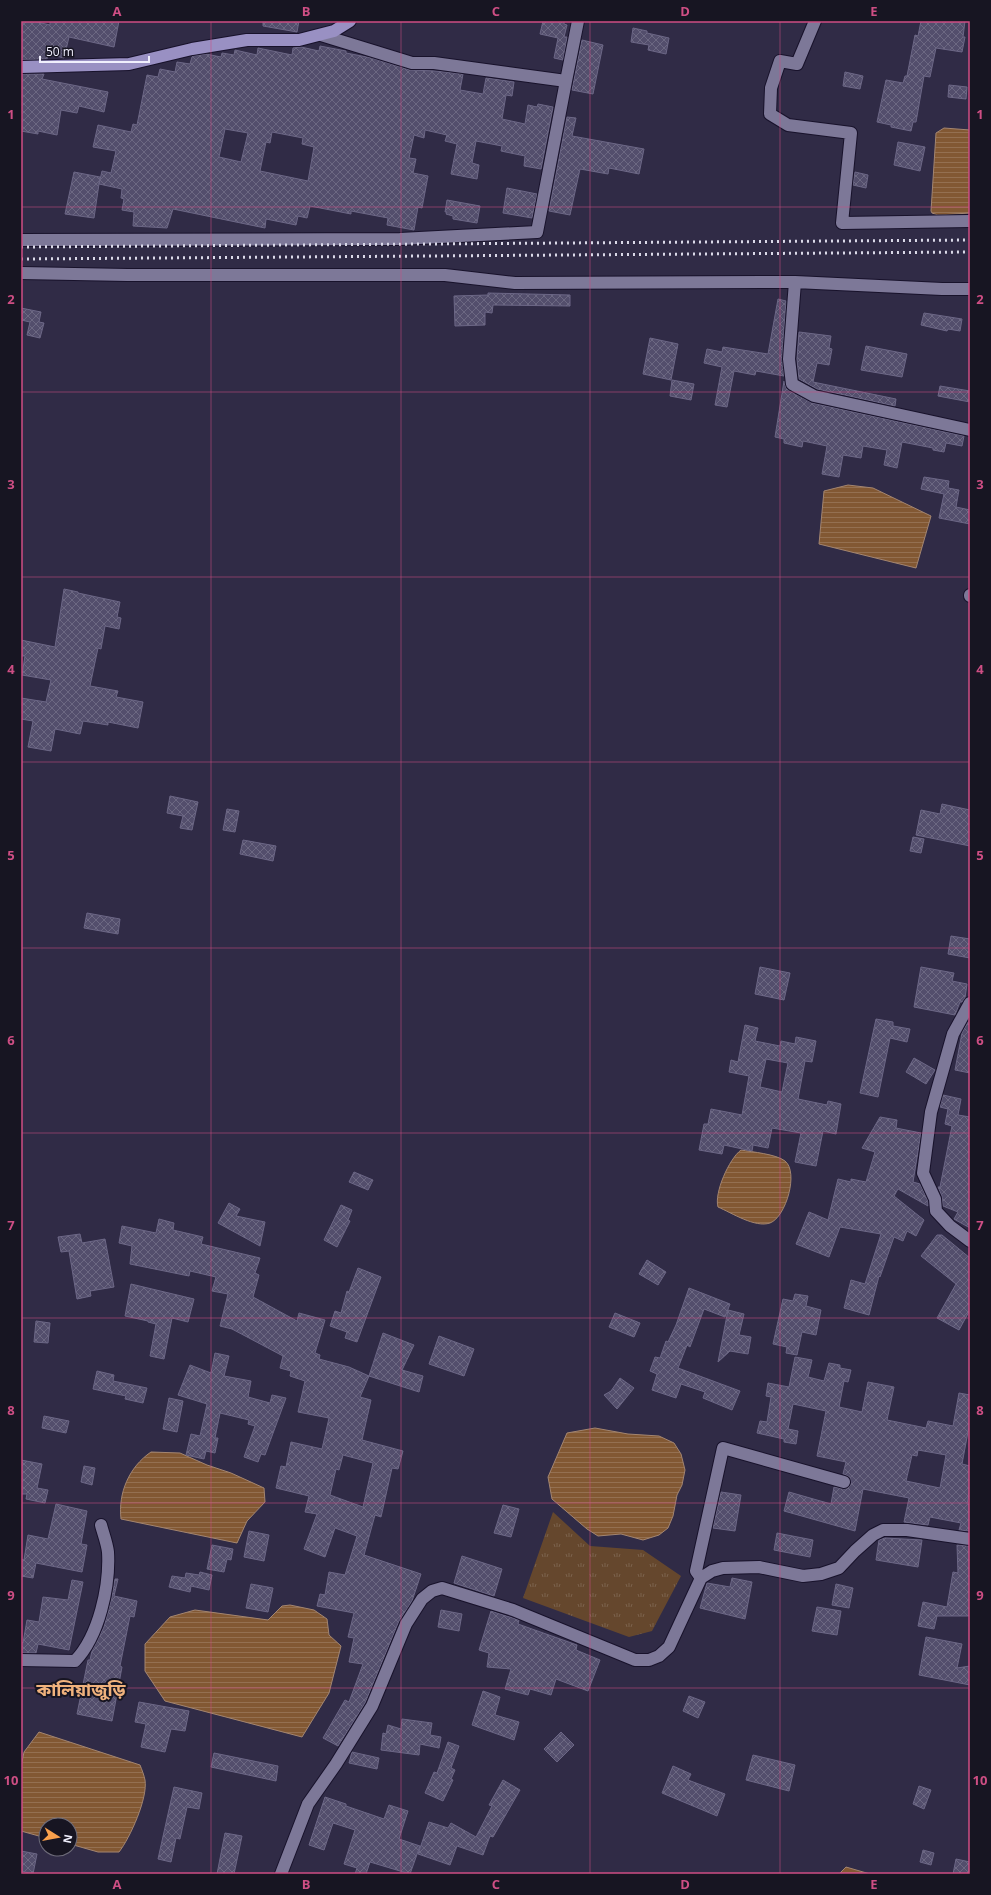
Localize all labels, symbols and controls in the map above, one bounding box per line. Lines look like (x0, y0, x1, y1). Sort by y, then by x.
text: A (113, 2, 122, 20)
text: B (302, 2, 311, 20)
text: C (492, 2, 500, 20)
text: D (680, 2, 690, 20)
text: E (870, 2, 878, 20)
scale bar (40, 38, 149, 64)
text: 50 m (46, 43, 74, 60)
text: 1 (7, 105, 15, 123)
text: 1 (976, 105, 984, 123)
text: 2 (7, 290, 15, 308)
text: 2 (976, 290, 984, 308)
text: 3 (7, 475, 15, 493)
text: 3 (976, 475, 984, 493)
text: 4 (7, 660, 15, 678)
text: 4 (976, 660, 984, 678)
text: 5 (7, 846, 15, 864)
text: 5 (976, 846, 984, 864)
text: 6 (7, 1031, 15, 1049)
text: 6 (976, 1031, 984, 1049)
text: 7 (7, 1216, 15, 1234)
text: 7 (976, 1216, 984, 1234)
text: 8 (7, 1401, 15, 1419)
text: 8 (976, 1401, 984, 1419)
text: 9 (7, 1586, 15, 1604)
text: 9 (976, 1586, 984, 1604)
district label: কালিয়াজুড়ি (36, 1677, 127, 1701)
text: 10 (4, 1771, 18, 1789)
text: 10 (973, 1771, 987, 1789)
north arrow (38, 1817, 78, 1857)
text: N (60, 1833, 77, 1845)
text: A (113, 1875, 122, 1893)
text: B (302, 1875, 311, 1893)
text: C (492, 1875, 500, 1893)
text: D (680, 1875, 690, 1893)
text: E (870, 1875, 878, 1893)

